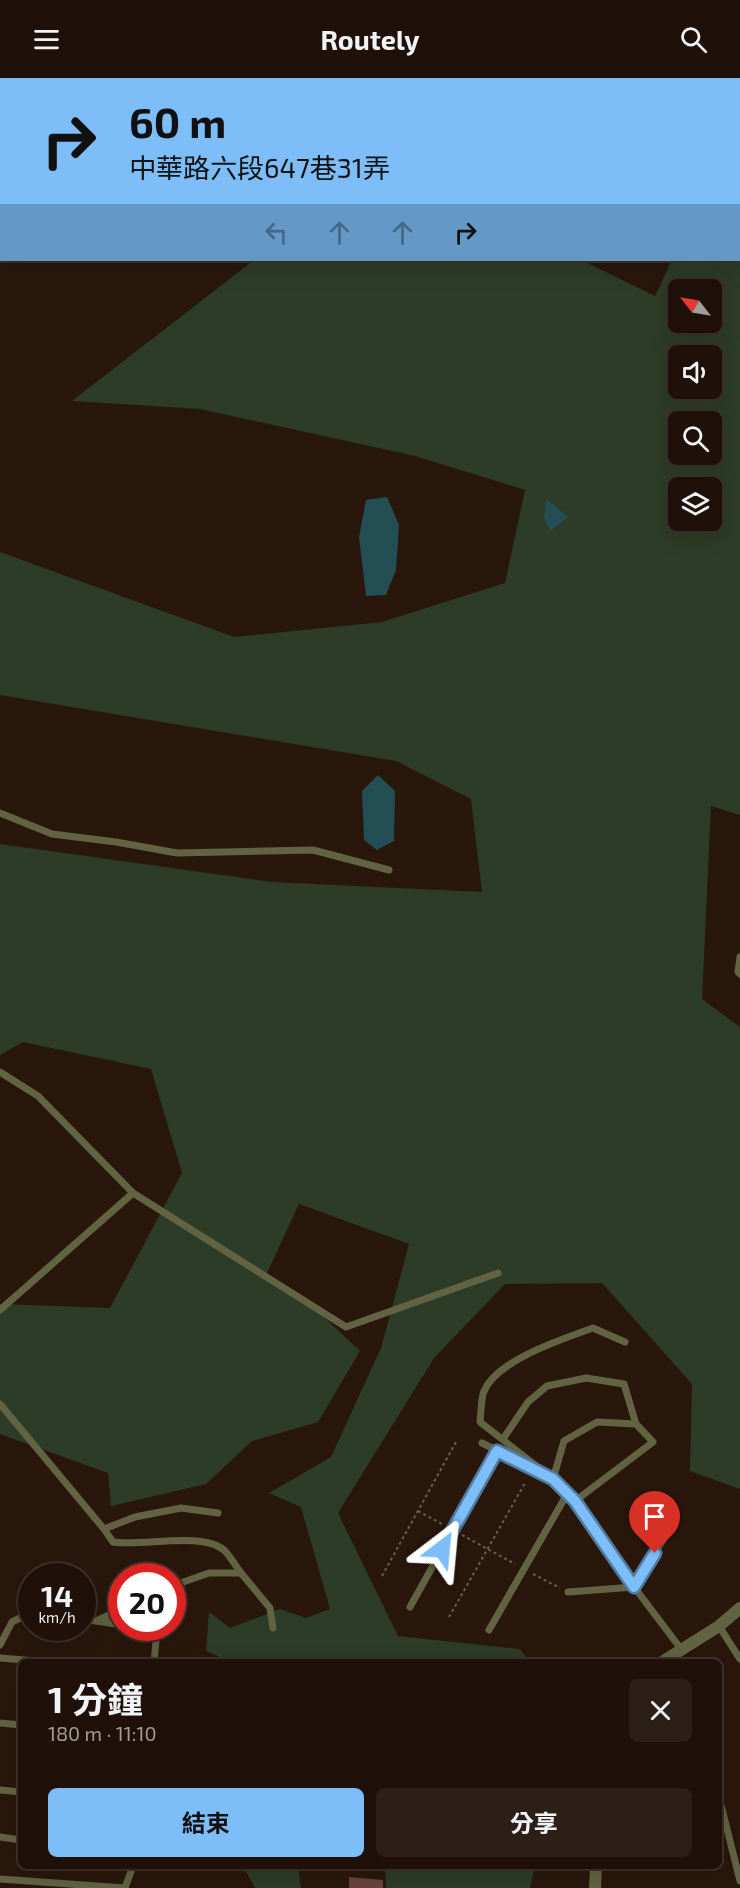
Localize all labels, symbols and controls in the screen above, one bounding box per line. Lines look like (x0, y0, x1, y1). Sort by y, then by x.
icon: menu (30, 23, 63, 56)
text: Routely (320, 23, 420, 55)
icon: search (677, 23, 710, 56)
text: 60 m (129, 96, 226, 146)
icon: right (30, 102, 108, 180)
text: 中華路六段647巷31弄 (129, 151, 390, 183)
icon: left (260, 216, 293, 249)
icon: ahead (323, 216, 356, 249)
icon: ahead (386, 216, 419, 249)
icon: right (449, 216, 482, 249)
north arrow (668, 279, 722, 333)
map controls (668, 279, 722, 531)
button: sound (668, 345, 722, 399)
button: search (668, 411, 722, 465)
button: layers (668, 477, 722, 531)
pin (629, 1491, 680, 1553)
icon: arrive (638, 1500, 671, 1533)
position arrow (410, 1517, 474, 1581)
speed limit sign: 20 (108, 1563, 186, 1641)
text: 14 (41, 1577, 73, 1613)
text: km/h (38, 1608, 76, 1626)
text: 1 分鐘 (48, 1677, 143, 1720)
button: close (629, 1679, 692, 1742)
text: 180 m · 11:10 (48, 1721, 156, 1745)
button: 結束 (48, 1788, 364, 1857)
button: 分享 (376, 1788, 692, 1857)

